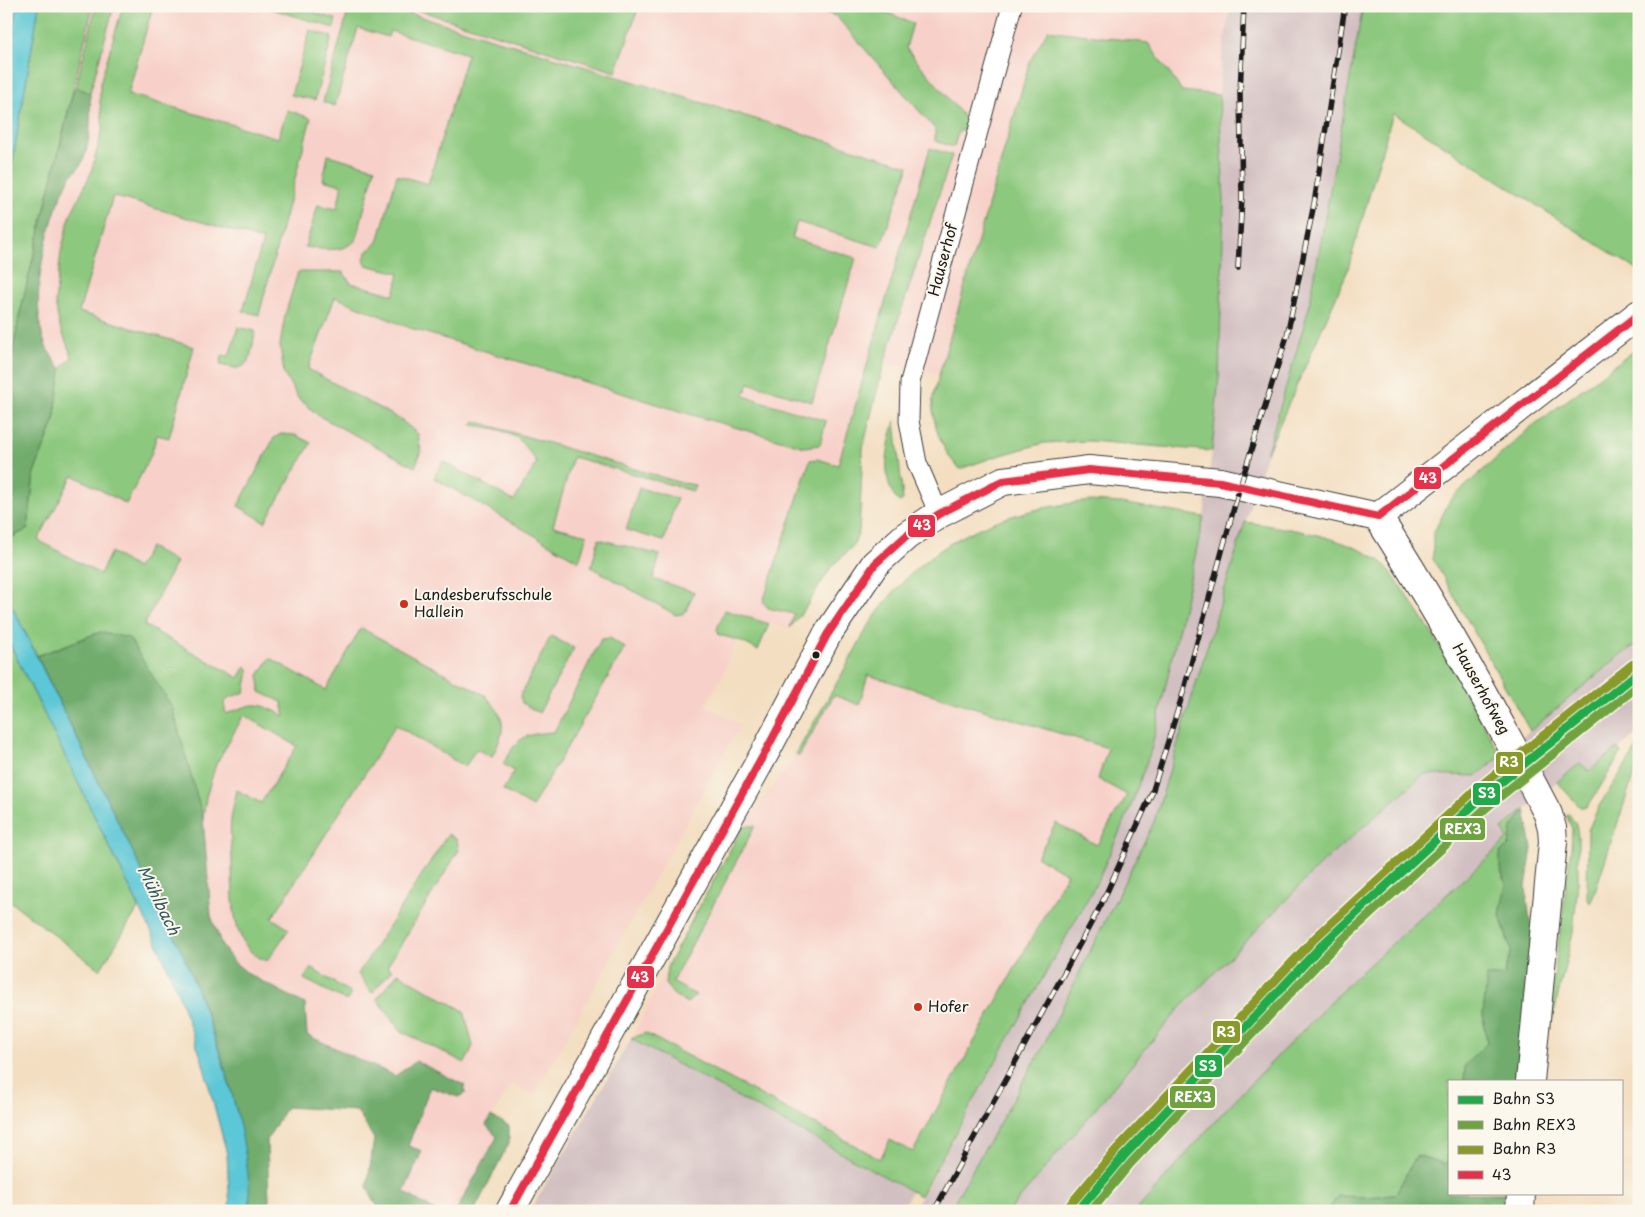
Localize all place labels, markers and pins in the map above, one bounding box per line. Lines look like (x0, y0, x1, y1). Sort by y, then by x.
place label: Landesberufsschule Hallein (414, 582, 552, 622)
marker: Landesberufsschule Hallein (398, 598, 410, 610)
unlabelled marker (811, 650, 821, 660)
place label: Hofer (928, 994, 969, 1017)
marker: Hofer (912, 1001, 924, 1013)

